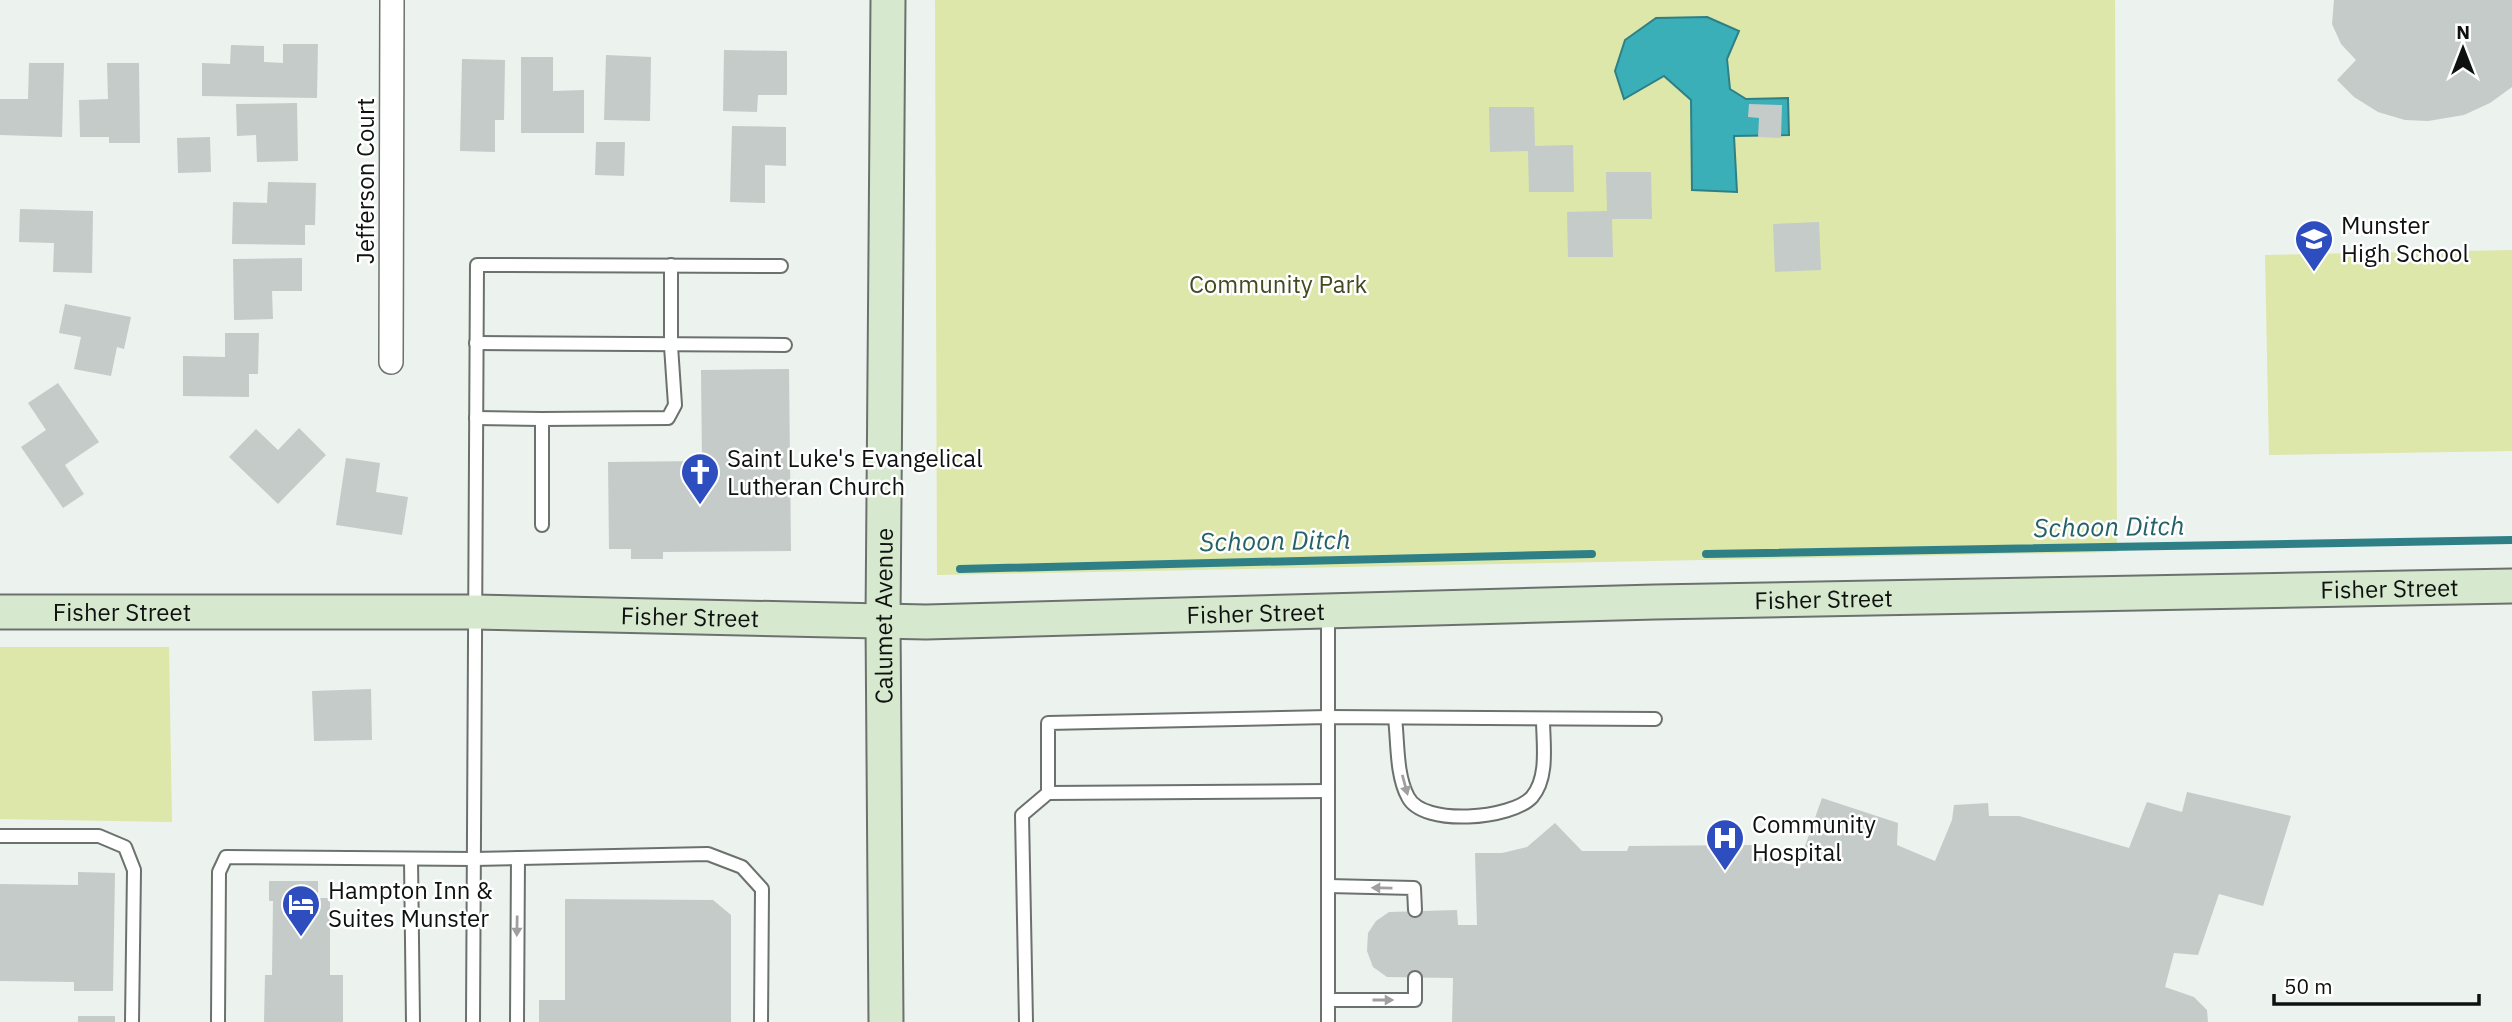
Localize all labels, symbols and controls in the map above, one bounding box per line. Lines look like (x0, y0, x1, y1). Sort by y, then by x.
north arrow (2428, 14, 2498, 84)
text: N (2456, 20, 2470, 44)
street label: Jefferson Court (349, 98, 381, 264)
place label: Munster High School (2341, 209, 2469, 269)
school or university icon: Munster High School (2293, 218, 2335, 273)
park label: Community Park (1189, 268, 1367, 300)
place label: Saint Luke's Evangelical Lutheran Church (727, 442, 983, 502)
church icon: Saint Luke's Evangelical Lutheran Church (679, 451, 721, 506)
water label: Schoon Ditch (2033, 508, 2185, 544)
water label: Schoon Ditch (1199, 522, 1351, 558)
street label: Calumet Avenue (867, 528, 900, 704)
street label: Fisher Street (2320, 571, 2459, 606)
street label: Fisher Street (1754, 582, 1893, 616)
street label: Fisher Street (1186, 595, 1325, 631)
street label: Fisher Street (53, 596, 191, 628)
street label: Fisher Street (620, 599, 759, 634)
one-way arrow (1400, 774, 1411, 796)
place label: Community Hospital (1752, 808, 1876, 868)
hospital icon: Community Hospital (1704, 817, 1746, 872)
place label: Hampton Inn & Suites Munster (328, 874, 493, 934)
one-way arrow (1371, 882, 1393, 893)
hotel icon: Hampton Inn & Suites Munster (280, 883, 322, 938)
one-way arrow (511, 916, 523, 938)
scale bar (2274, 962, 2479, 1006)
text: 50 m (2284, 972, 2333, 1000)
one-way arrow (1372, 994, 1394, 1006)

